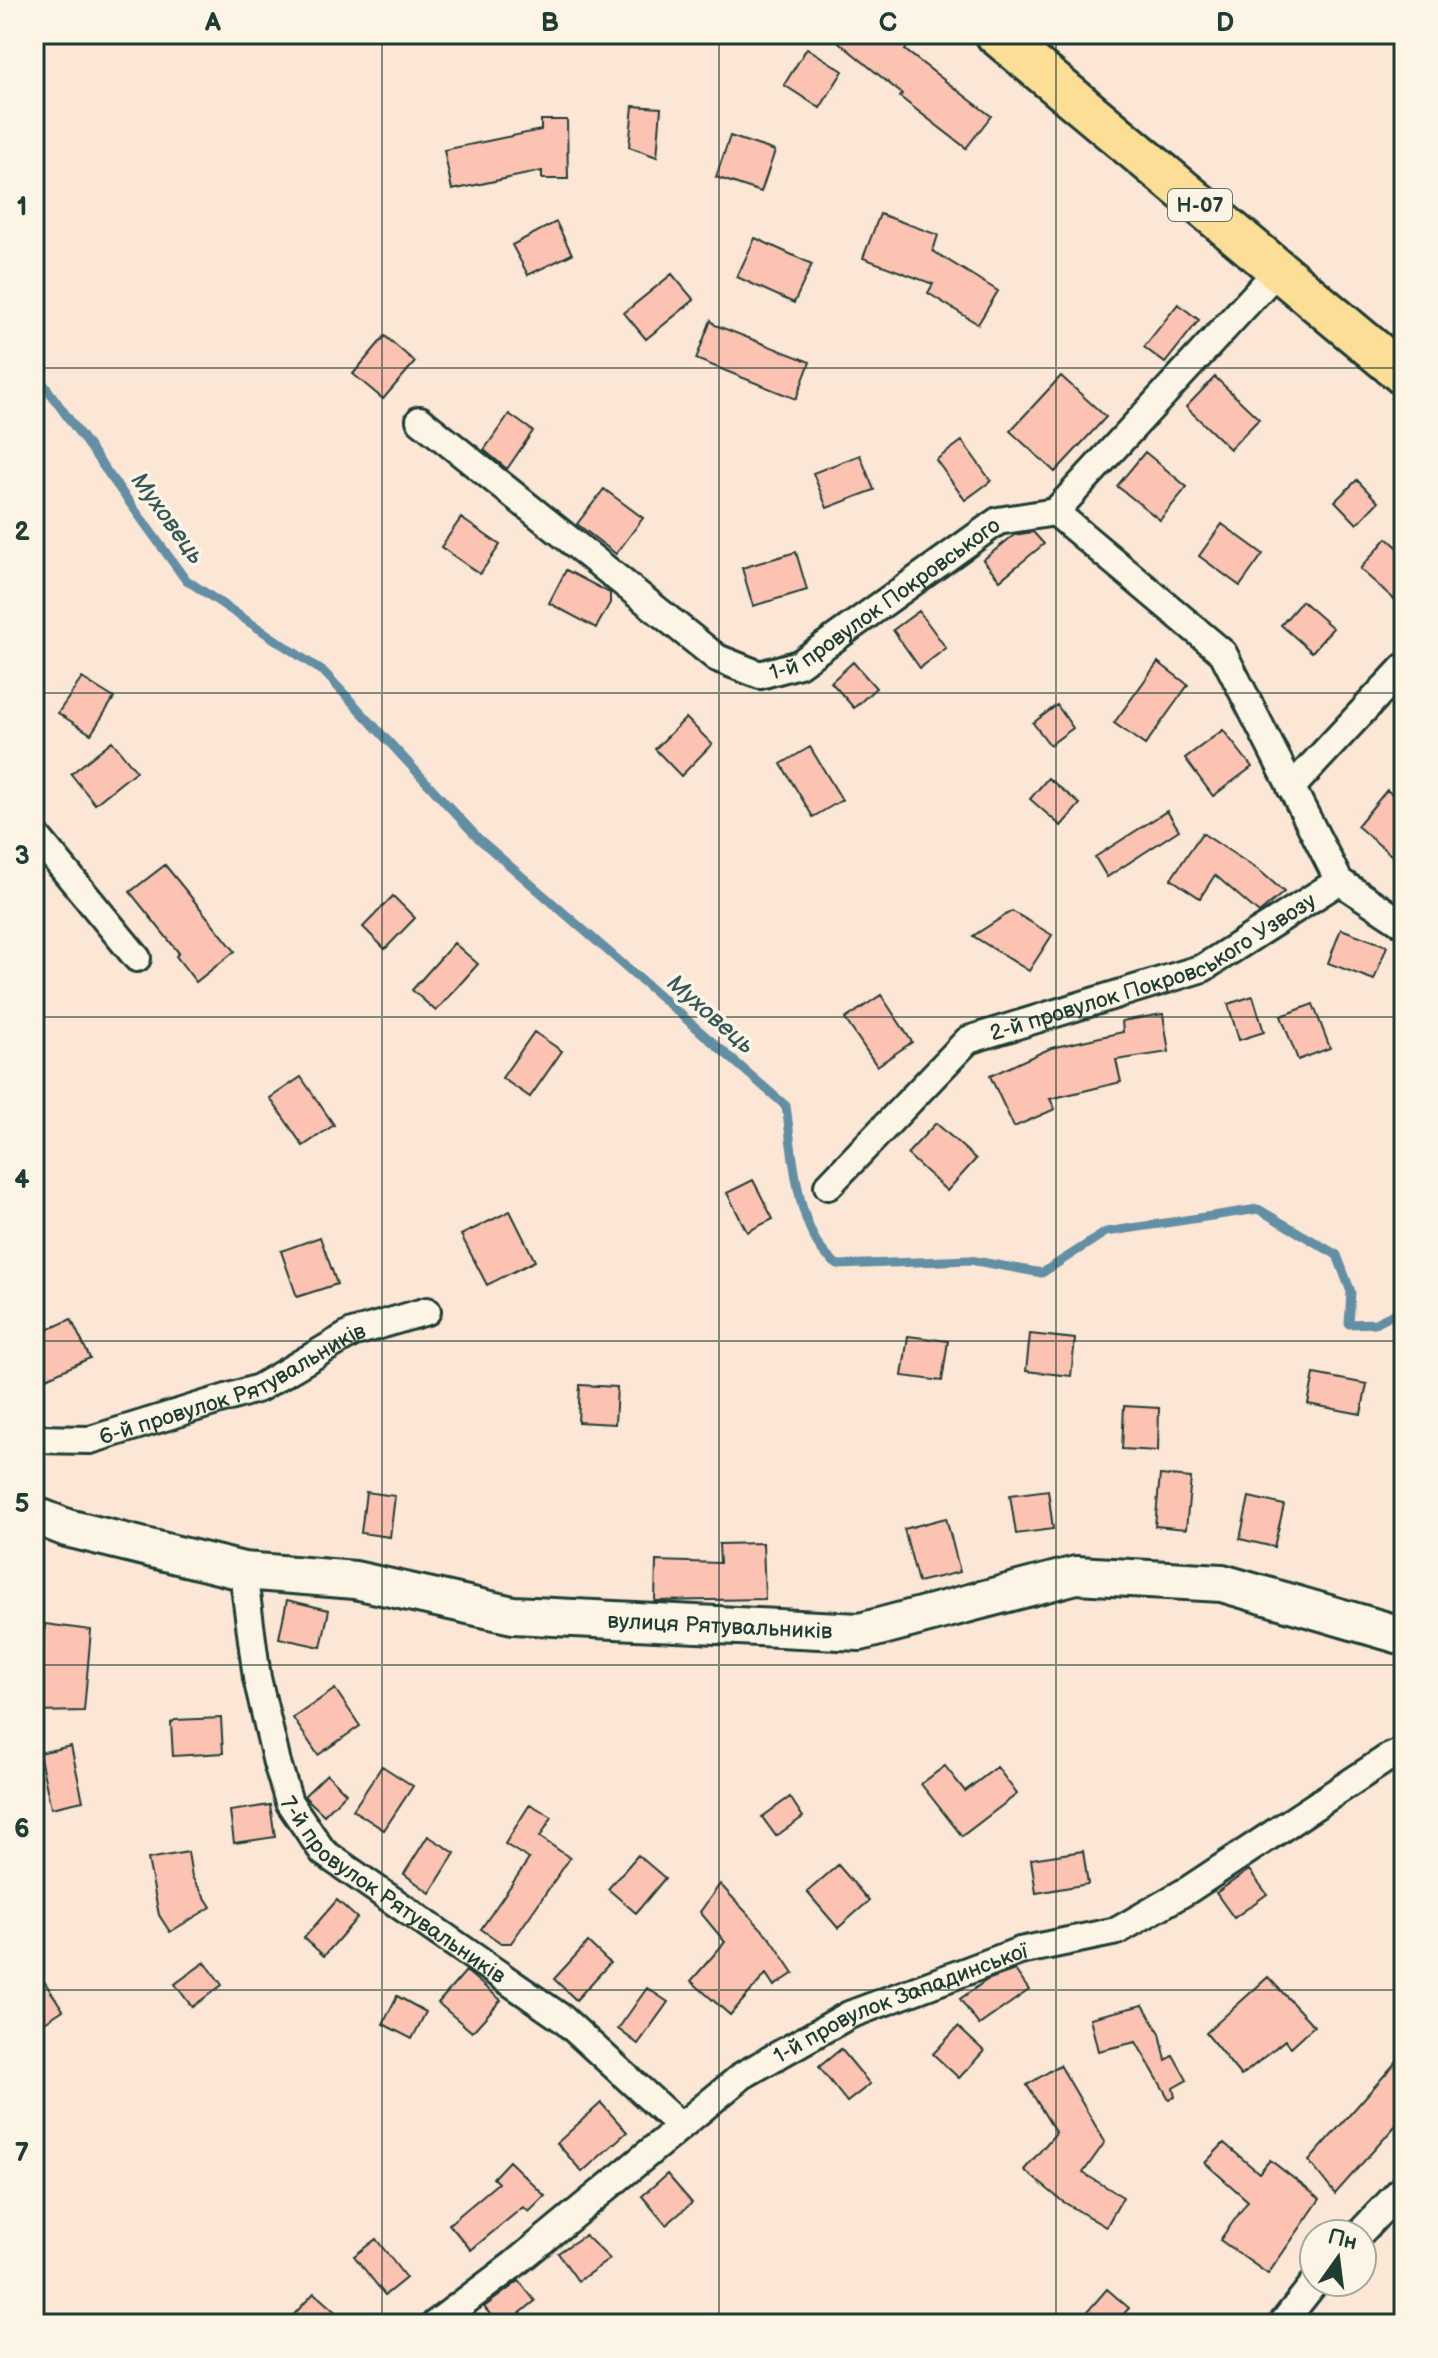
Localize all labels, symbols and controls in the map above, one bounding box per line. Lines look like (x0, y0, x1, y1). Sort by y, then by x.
text: A (204, 8, 221, 39)
text: B (541, 8, 559, 39)
text: C (879, 8, 897, 39)
text: D (1216, 8, 1234, 39)
road number: Н-07 (1168, 189, 1232, 221)
text: 1 (17, 192, 27, 223)
water label: Муховець (125, 467, 211, 570)
street label: 1-й провулок Покровського (766, 512, 1006, 687)
text: 2 (14, 517, 30, 548)
text: 3 (14, 841, 30, 872)
street label: 2-й провулок Покровського Узвозу (987, 888, 1321, 1048)
water label: Муховець (661, 969, 760, 1060)
text: 4 (14, 1165, 30, 1196)
street label: 6-й провулок Рятувальників (96, 1318, 369, 1451)
text: 5 (14, 1489, 30, 1520)
street label: вулиця Рятувальників (607, 1608, 834, 1646)
street label: 7-й провулок Рятувальників (274, 1791, 511, 1990)
text: 6 (14, 1814, 30, 1845)
street label: 1-й провулок Западинської (769, 1938, 1030, 2070)
text: 7 (15, 2138, 29, 2169)
north arrow (1298, 2218, 1378, 2298)
text: Пн (1325, 2223, 1360, 2257)

